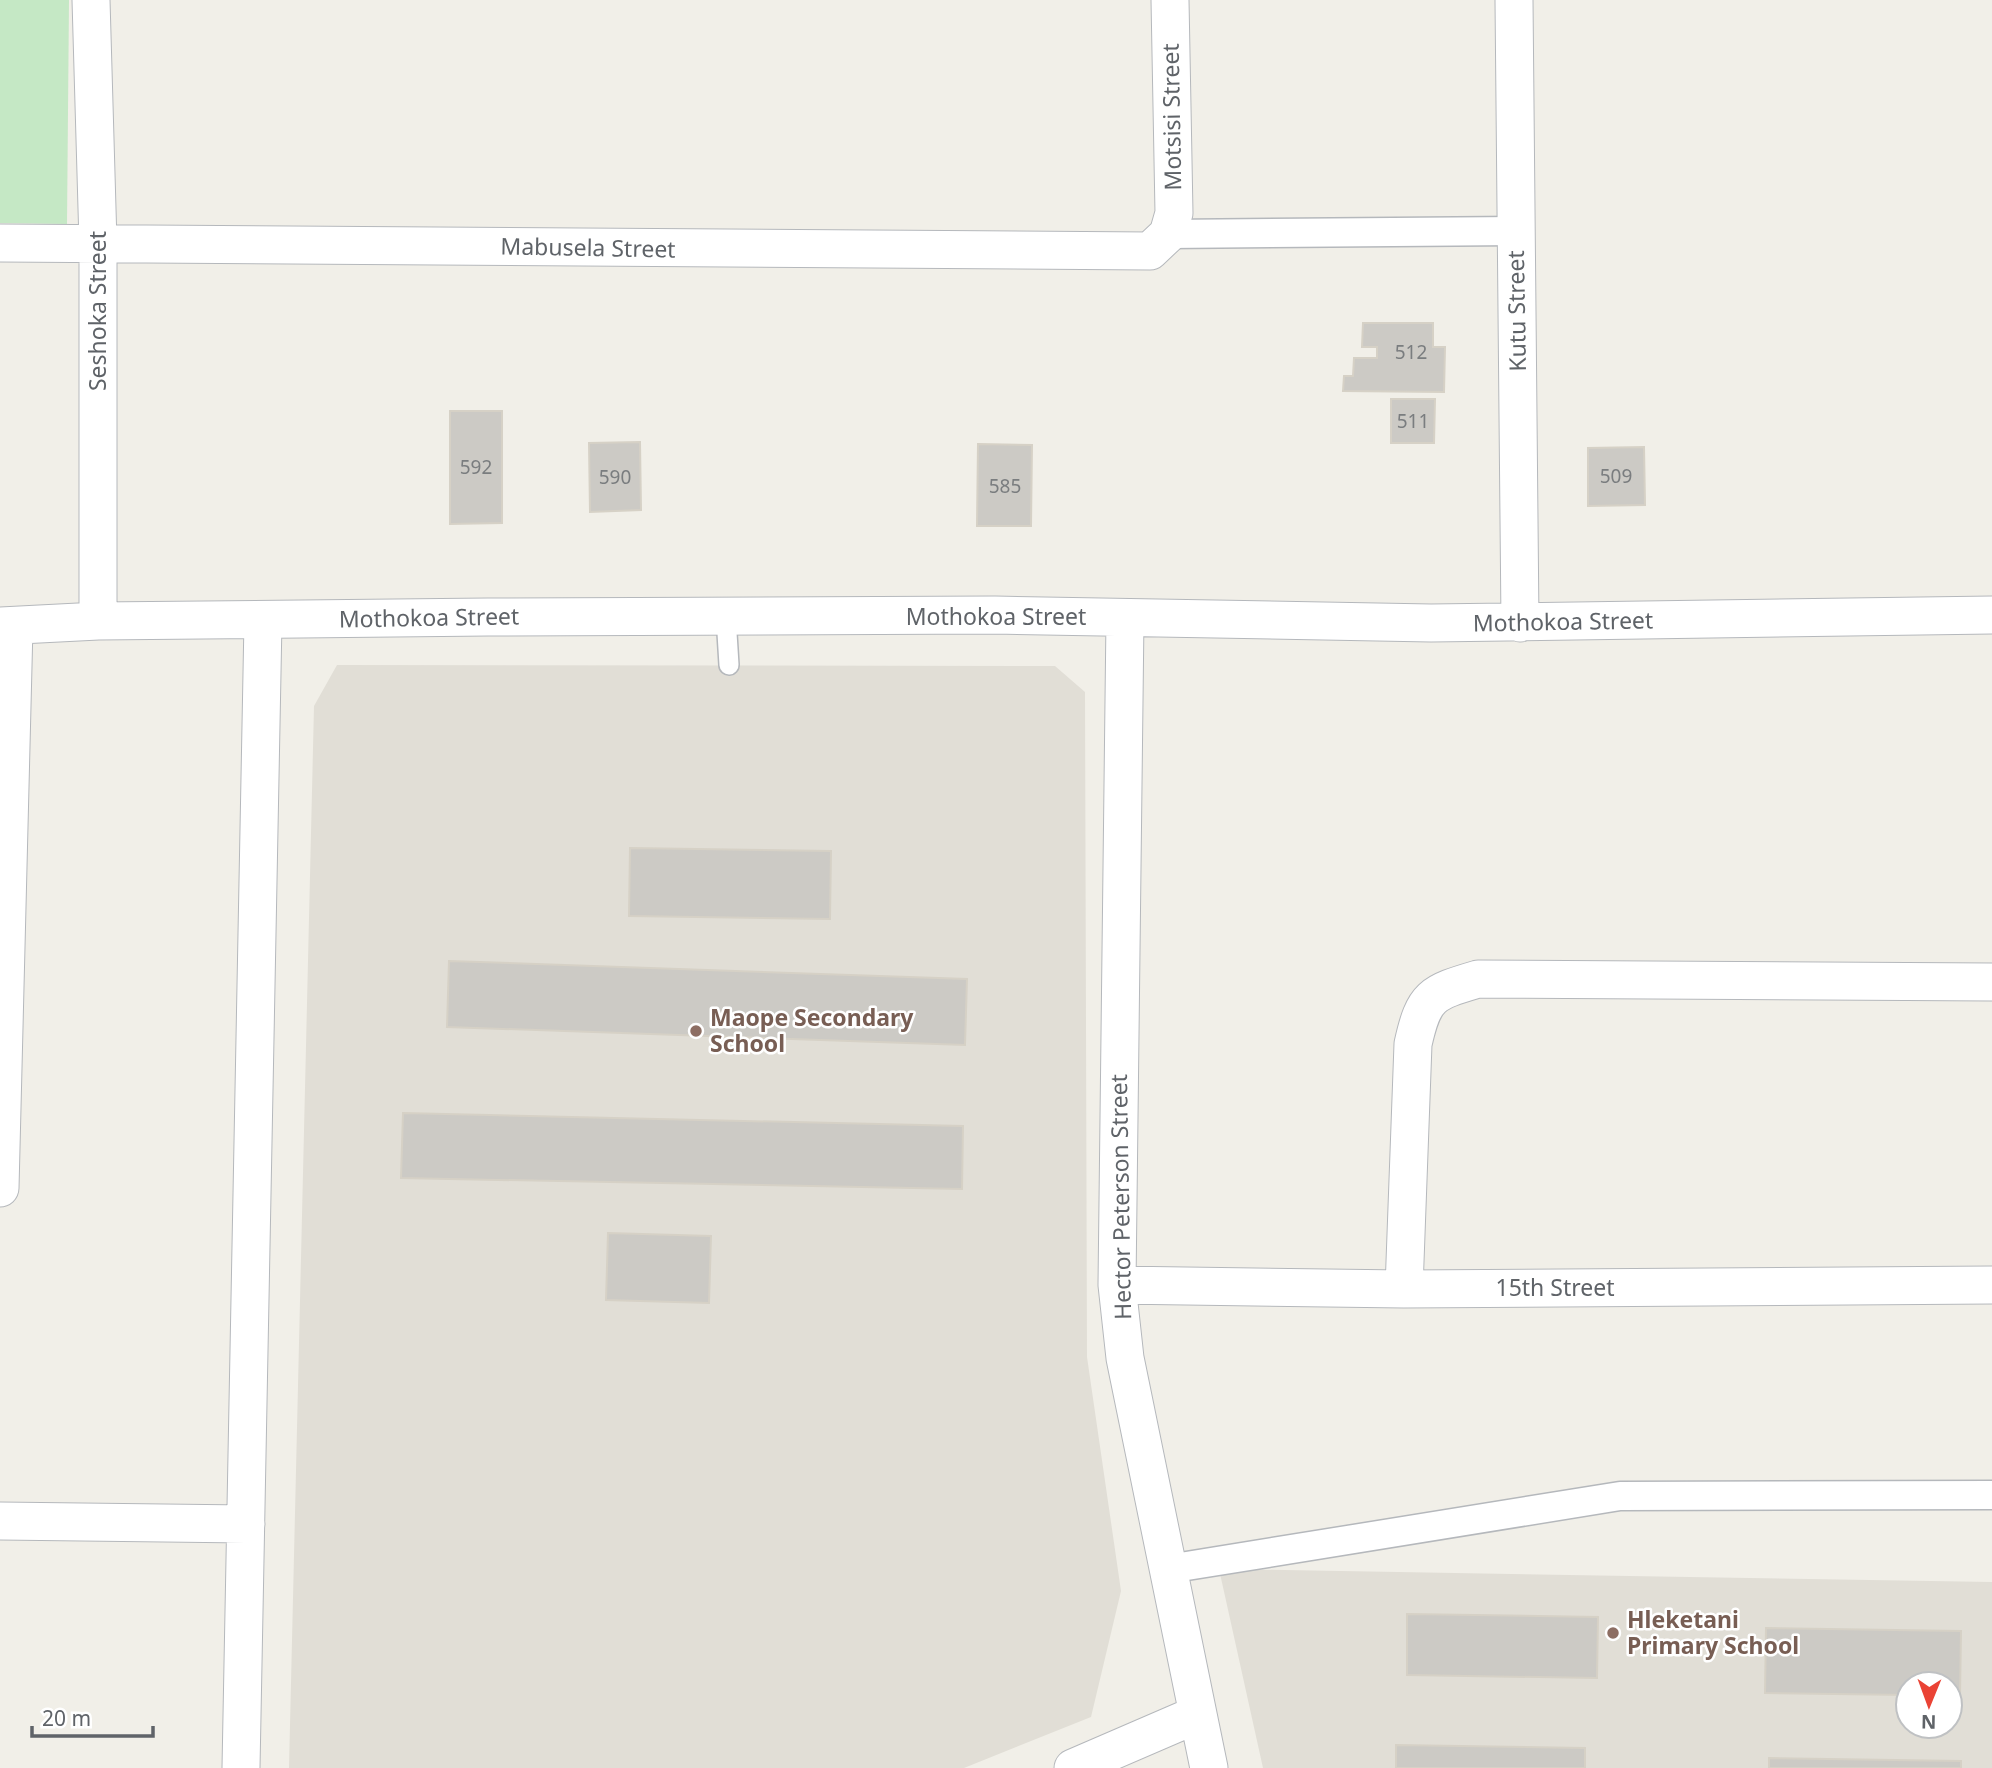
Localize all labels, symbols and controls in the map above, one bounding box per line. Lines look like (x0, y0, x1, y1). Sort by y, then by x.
street label: Motsisi Street (1154, 43, 1188, 191)
street label: Mabusela Street (500, 229, 676, 265)
street label: Seshoka Street (81, 231, 113, 391)
street label: Kutu Street (1499, 250, 1533, 372)
house number: 512 (1395, 339, 1427, 365)
house number: 511 (1397, 408, 1429, 434)
house number: 592 (460, 454, 492, 480)
house number: 509 (1600, 463, 1632, 489)
house number: 590 (599, 464, 631, 490)
house number: 585 (989, 473, 1021, 499)
street label: Mothokoa Street (338, 599, 520, 635)
street label: Mothokoa Street (906, 600, 1086, 632)
street label: Mothokoa Street (1472, 603, 1654, 639)
place label: Maope Secondary School (710, 1001, 914, 1059)
marker: Maope Secondary School (688, 1023, 704, 1039)
street label: Hector Peterson Street (1102, 1074, 1138, 1320)
street label: 15th Street (1495, 1271, 1615, 1303)
place label: Hleketani Primary School (1627, 1603, 1799, 1661)
marker: Hleketani Primary School (1605, 1625, 1621, 1641)
north arrow (1894, 1670, 1964, 1740)
scale bar (32, 1694, 152, 1738)
text: 20 m (42, 1704, 91, 1732)
text: N (1921, 1709, 1937, 1735)

